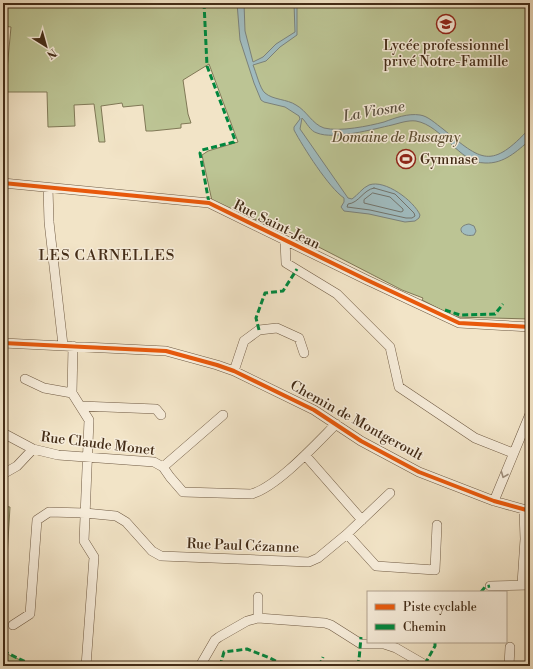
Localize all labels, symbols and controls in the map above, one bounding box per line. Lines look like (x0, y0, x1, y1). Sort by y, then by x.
school or university icon: Lycée professionnel privé Notre-Famille (435, 13, 457, 35)
north arrow (26, 26, 66, 66)
place label: Lycée professionnel privé Notre-Famille (383, 37, 509, 71)
text: N (43, 45, 59, 62)
water label: La Viosne (341, 97, 406, 126)
park label: Domaine de Busagny (331, 129, 461, 147)
sports icon: Gymnase (395, 148, 417, 170)
place label: Gymnase (420, 151, 478, 169)
street label: Rue Saint-Jean (230, 196, 323, 254)
district label: LES CARNELLES (39, 246, 175, 265)
street label: Chemin de Montgeroult (287, 377, 426, 465)
street label: Rue Claude Monet (40, 428, 156, 460)
one-way arrow (501, 472, 509, 479)
street label: Rue Paul Cézanne (186, 535, 300, 557)
legend (367, 591, 507, 643)
text: Piste cyclable (403, 600, 477, 615)
text: Chemin (403, 620, 446, 635)

